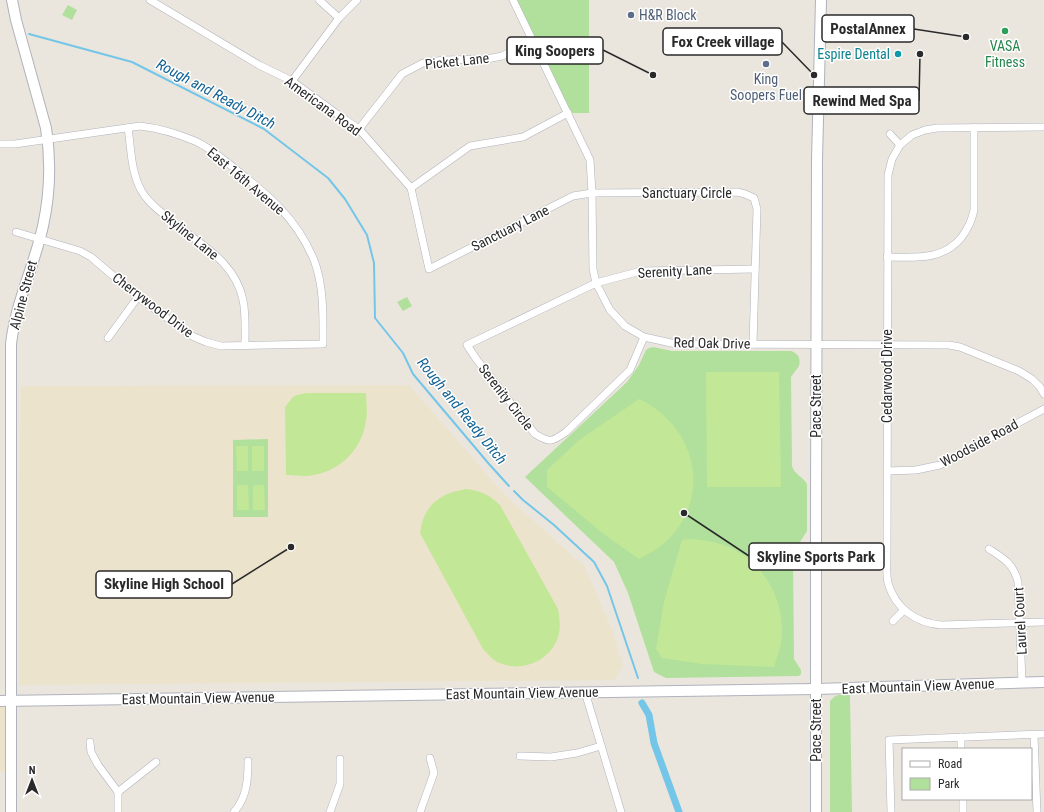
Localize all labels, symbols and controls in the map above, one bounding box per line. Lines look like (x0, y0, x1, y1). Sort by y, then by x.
place label: H&R Block (639, 7, 697, 23)
marker: H&R Block (626, 10, 636, 20)
callout: PostalAnnex (822, 15, 914, 42)
text: PostalAnnex (830, 20, 906, 38)
marker: VASA Fitness (1000, 26, 1010, 36)
callout: Fox Creek village (663, 28, 782, 55)
text: Fox Creek village (672, 33, 774, 51)
callout: King Soopers (507, 37, 603, 64)
place label: VASA Fitness (985, 38, 1025, 70)
text: King Soopers (515, 42, 595, 60)
place label: Espire Dental (817, 46, 890, 62)
marker: Espire Dental (893, 49, 903, 59)
street label: Picket Lane (424, 50, 490, 72)
water label: Rough and Ready Ditch (153, 55, 279, 133)
marker: King Soopers Fuel (761, 59, 771, 69)
place label: King Soopers Fuel (730, 71, 802, 103)
street label: Americana Road (282, 73, 364, 139)
callout: Rewind Med Spa (804, 87, 919, 114)
text: Rewind Med Spa (812, 92, 912, 110)
street label: East 16th Avenue (204, 144, 288, 218)
street label: Sanctuary Circle (642, 185, 732, 201)
street label: Sanctuary Lane (469, 201, 552, 254)
street label: Skyline Lane (158, 207, 222, 263)
street label: Alpine Street (6, 259, 40, 331)
street label: Serenity Lane (637, 261, 713, 281)
street label: Cherrywood Drive (109, 269, 197, 341)
street label: Cedarwood Drive (879, 329, 895, 423)
street label: Red Oak Drive (673, 334, 751, 352)
water label: Rough and Ready Ditch (413, 354, 511, 468)
street label: Serenity Circle (475, 361, 537, 433)
street label: Pace Street (808, 374, 824, 438)
street label: Woodside Road (937, 416, 1021, 470)
callout: Skyline Sports Park (749, 543, 884, 570)
text: Skyline Sports Park (757, 548, 876, 566)
callout: Skyline High School (96, 571, 232, 598)
text: Skyline High School (104, 575, 224, 593)
street label: Laurel Court (1010, 587, 1030, 655)
street label: East Mountain View Avenue (841, 675, 995, 697)
street label: East Mountain View Avenue (445, 684, 599, 702)
street label: East Mountain View Avenue (121, 689, 275, 707)
street label: Pace Street (808, 698, 824, 762)
legend (902, 748, 1032, 800)
text: Road (938, 757, 962, 771)
north arrow (12, 760, 52, 800)
text: N (29, 764, 36, 777)
text: Park (938, 777, 960, 791)

